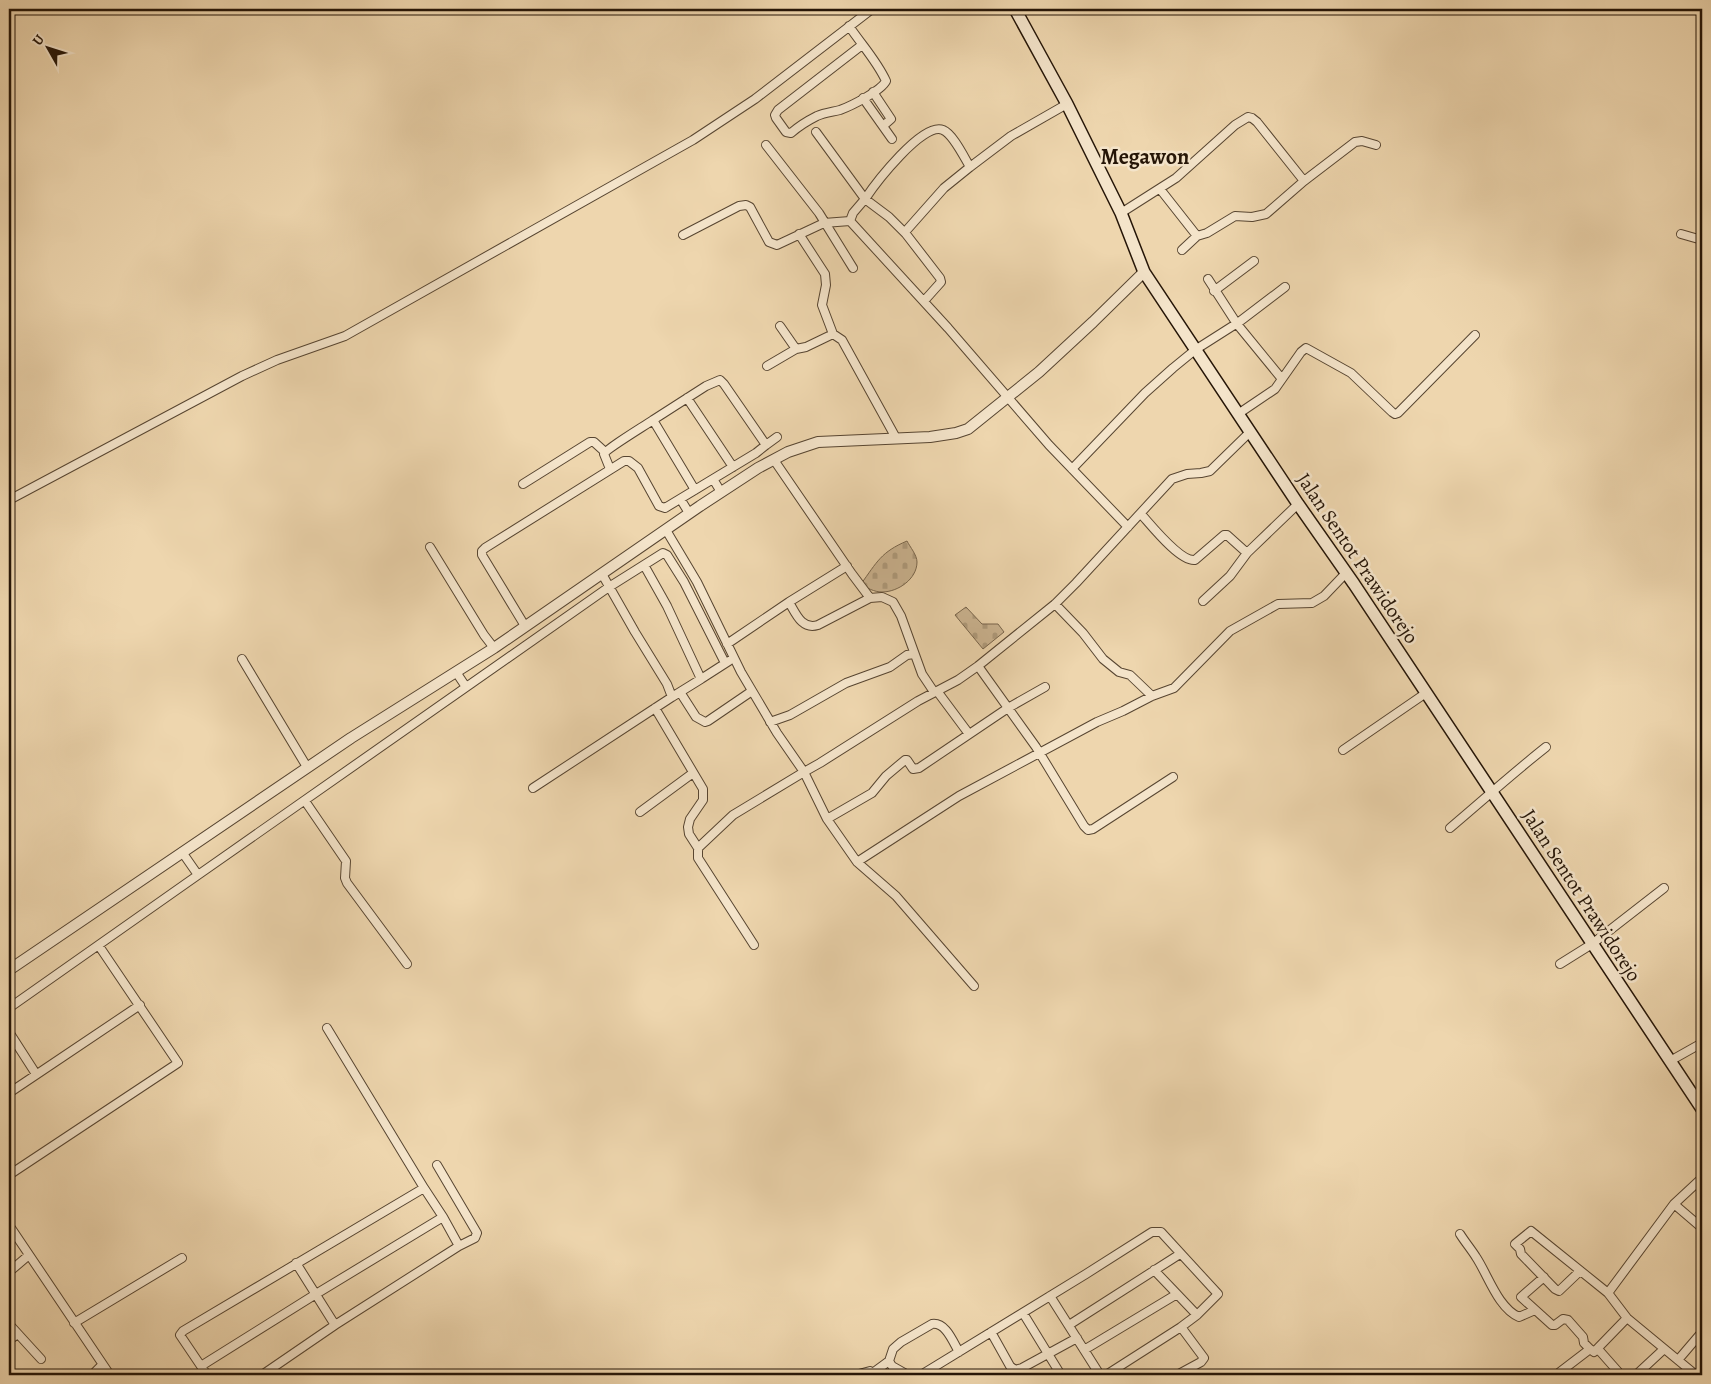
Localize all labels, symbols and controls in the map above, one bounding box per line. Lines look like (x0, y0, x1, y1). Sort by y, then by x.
north arrow (22, 22, 72, 72)
text: U (28, 31, 49, 50)
district label: Megawon (1100, 142, 1190, 172)
street label: Jalan Sentot Prawidorejo (1290, 468, 1425, 649)
street label: Jalan Sentot Prawidorejo (1516, 804, 1648, 987)

